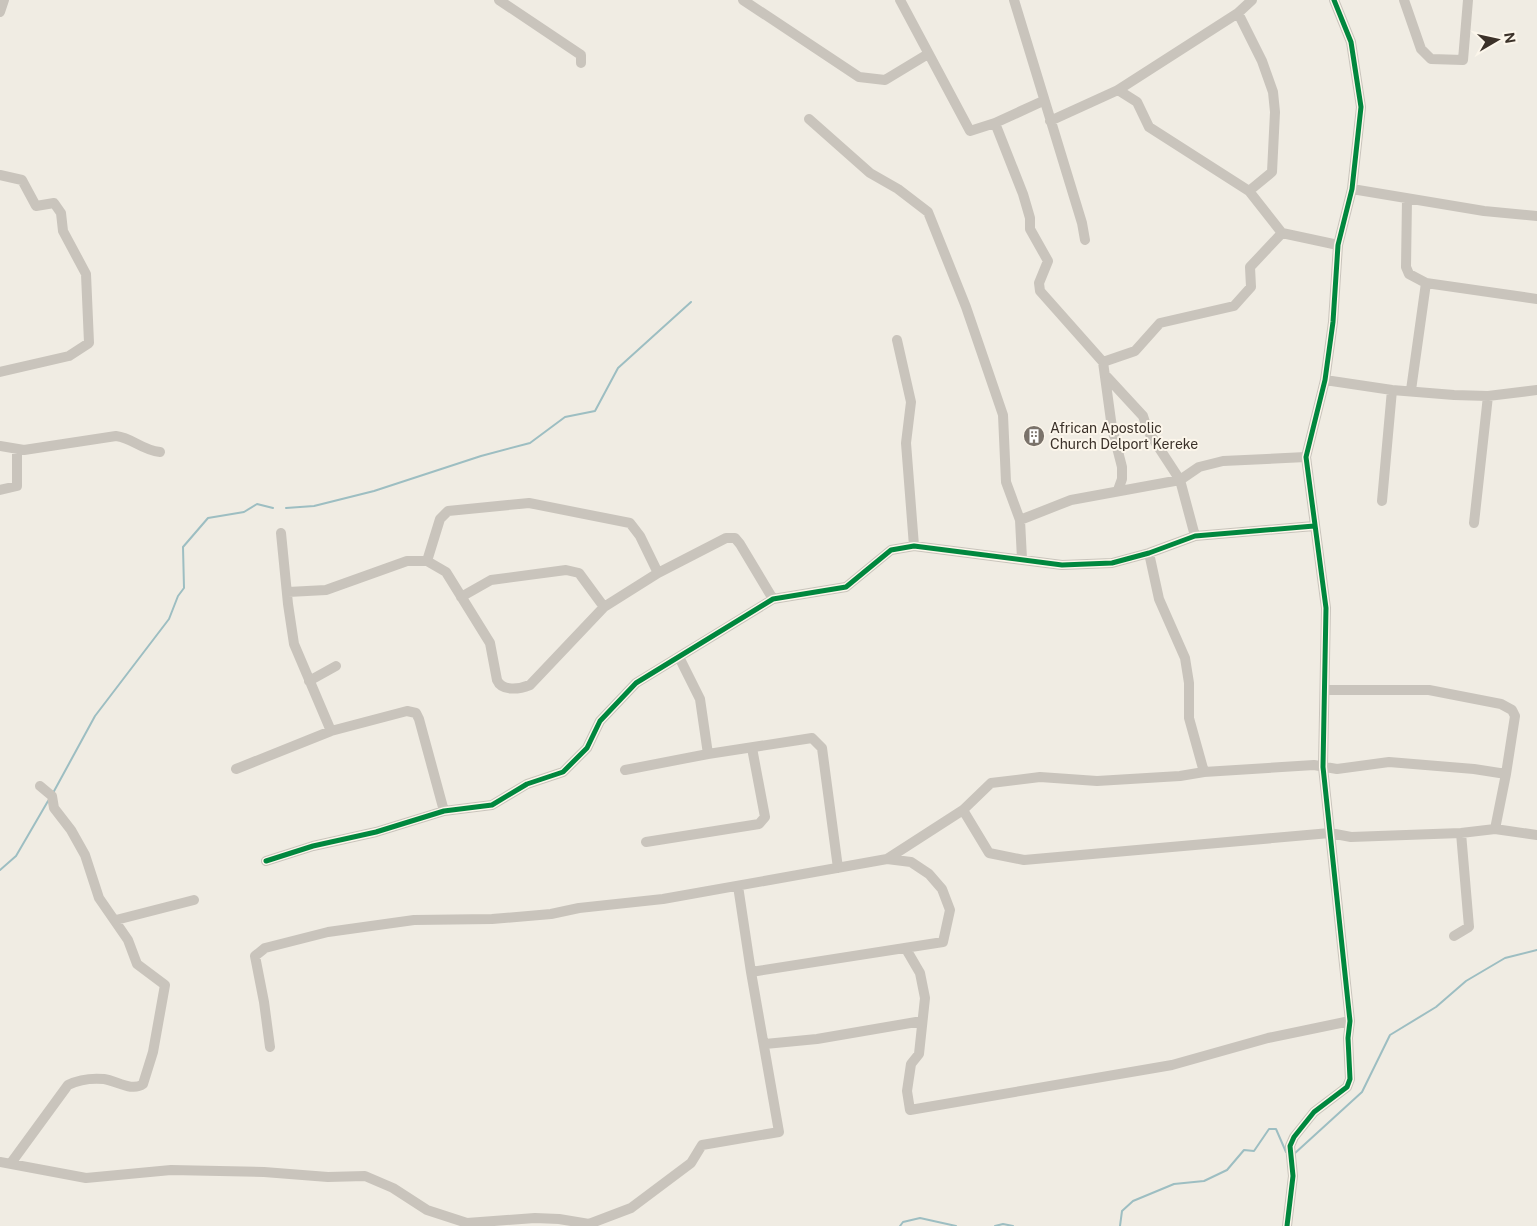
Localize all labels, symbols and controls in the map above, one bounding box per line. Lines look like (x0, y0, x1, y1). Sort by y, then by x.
north arrow (1472, 15, 1522, 65)
text: N (1501, 31, 1519, 45)
place label: African Apostolic Church Delport Kereke (1050, 420, 1198, 452)
building icon: African Apostolic Church Delport Kereke (1022, 424, 1046, 448)

